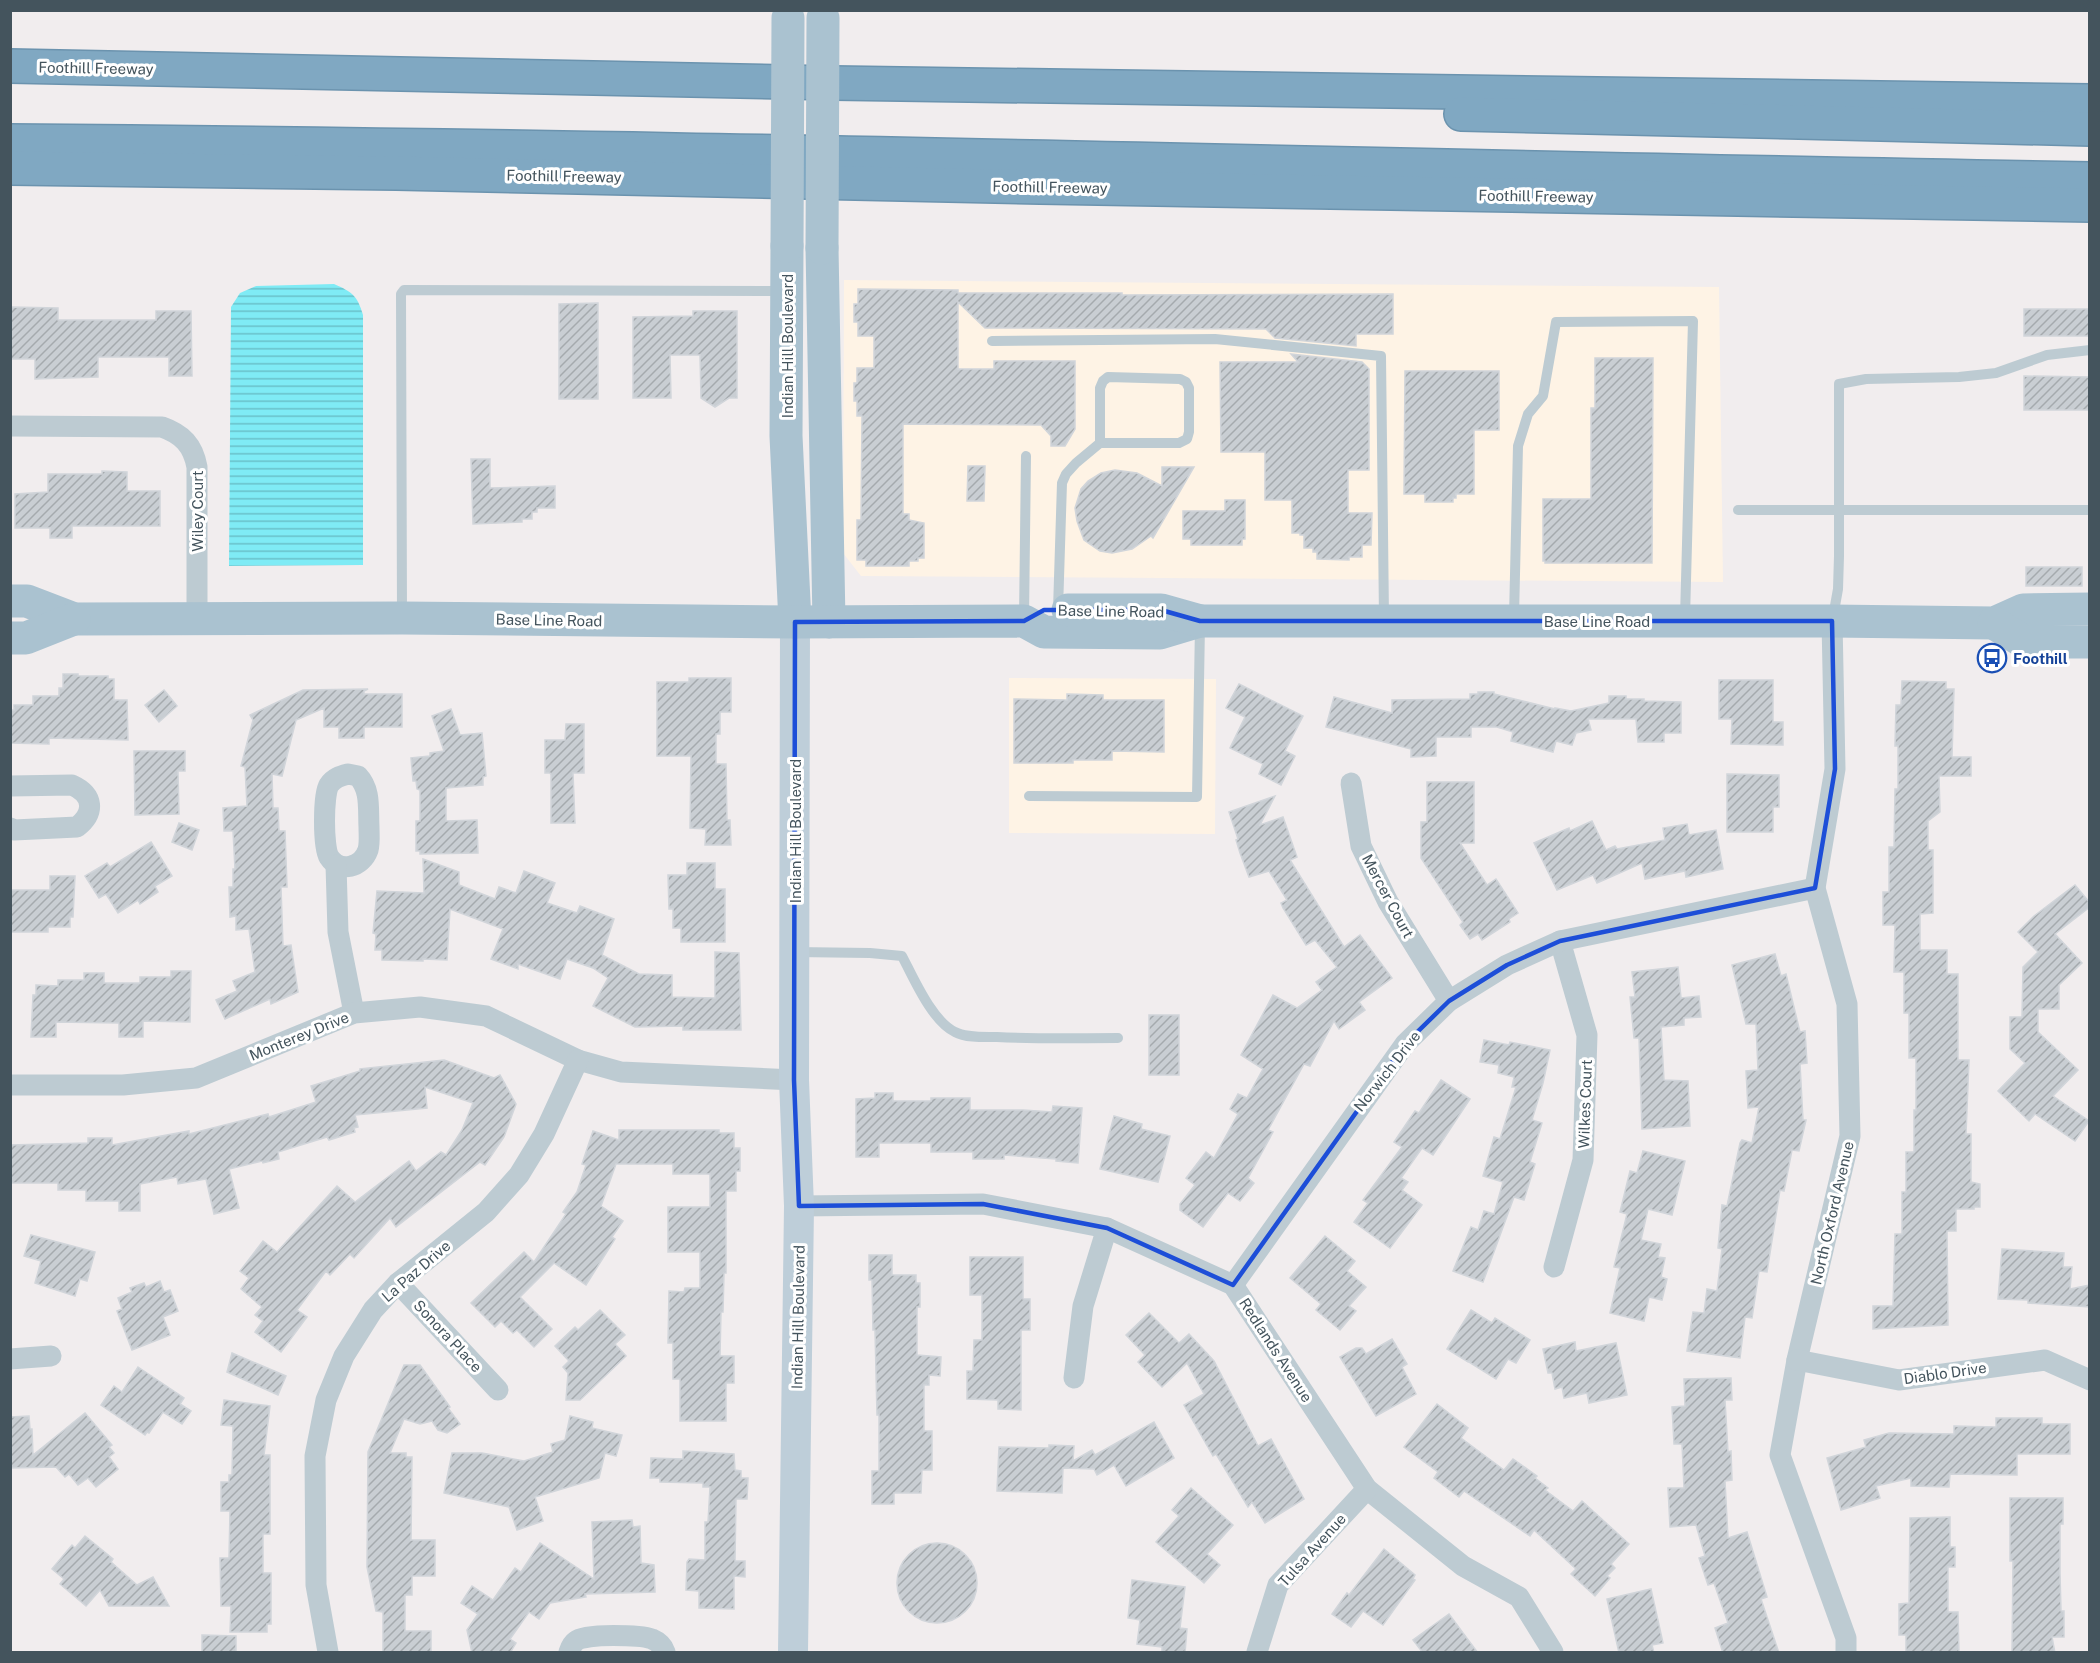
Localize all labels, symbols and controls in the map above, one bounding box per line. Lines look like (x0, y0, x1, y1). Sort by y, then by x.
street label: Foothill Freeway (38, 58, 154, 78)
street label: Foothill Freeway (506, 166, 622, 186)
street label: Foothill Freeway (992, 177, 1108, 197)
street label: Foothill Freeway (1478, 186, 1594, 206)
street label: Indian Hill Boulevard (779, 274, 796, 418)
street label: Wiley Court (189, 470, 206, 552)
street label: Base Line Road (1058, 602, 1164, 620)
street label: Base Line Road (496, 611, 602, 629)
street label: Base Line Road (1544, 613, 1650, 630)
bus stop icon: Foothill (1976, 642, 2008, 674)
place label: Foothill (2013, 650, 2068, 667)
street label: Indian Hill Boulevard (787, 759, 804, 903)
street label: Mercer Court (1359, 851, 1417, 941)
street label: Monterey Drive (247, 1008, 351, 1064)
street label: Norwich Drive (1350, 1027, 1424, 1115)
street label: Wilkes Court (1575, 1059, 1595, 1149)
street label: North Oxford Avenue (1807, 1140, 1857, 1286)
street label: La Paz Drive (378, 1237, 454, 1305)
street label: Indian Hill Boulevard (788, 1245, 808, 1389)
street label: Redlands Avenue (1236, 1295, 1316, 1405)
street label: Sonora Place (410, 1297, 486, 1375)
street label: Diablo Drive (1902, 1359, 1988, 1387)
street label: Tulsa Avenue (1275, 1510, 1349, 1590)

